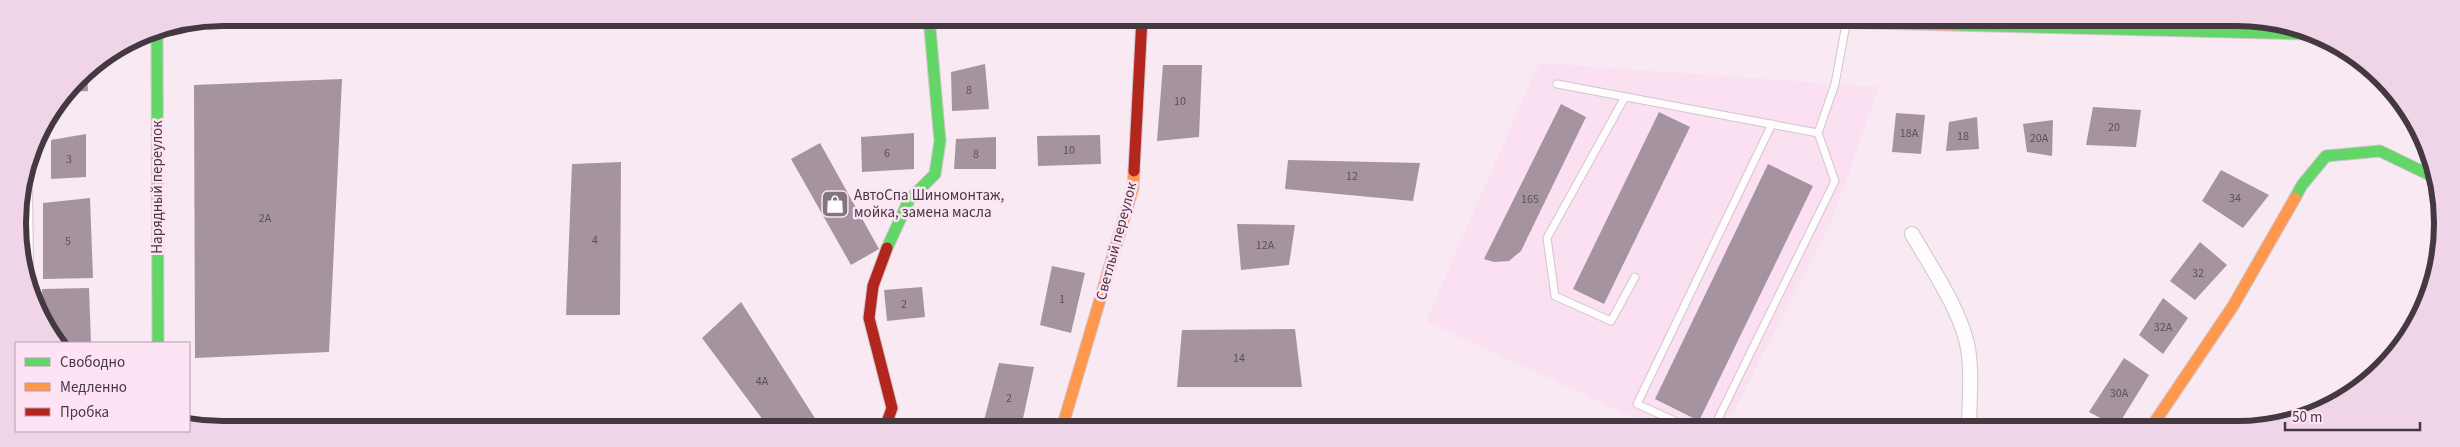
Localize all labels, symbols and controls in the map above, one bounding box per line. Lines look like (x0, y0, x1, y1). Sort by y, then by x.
house number: 8 (966, 82, 972, 99)
house number: 10 (1174, 93, 1186, 110)
house number: 20 (2108, 119, 2120, 136)
street label: Нарядный переулок (147, 120, 168, 254)
house number: 18А (1900, 125, 1919, 142)
house number: 18 (1957, 128, 1969, 145)
house number: 20А (2030, 130, 2049, 147)
house number: 10 (1063, 142, 1075, 159)
house number: 6 (884, 145, 890, 162)
house number: 8 (973, 146, 979, 163)
house number: 3 (66, 151, 72, 168)
house number: 12 (1346, 168, 1358, 185)
street label: Светлый переулок (1091, 179, 1142, 302)
place label: АвтоСпа Шиномонтаж, мойка, замена масла (854, 185, 1004, 223)
shop icon: АвтоСпа Шиномонтаж, мойка, замена масла (820, 189, 850, 219)
house number: 34 (2229, 190, 2241, 207)
house number: 165 (1521, 191, 1539, 208)
house number: 2А (259, 210, 272, 227)
house number: 4 (592, 232, 598, 249)
house number: 5 (65, 233, 71, 250)
house number: 12А (1256, 237, 1275, 254)
house number: 32 (2192, 265, 2204, 282)
house number: 1 (1059, 291, 1065, 308)
house number: 2 (901, 296, 907, 313)
house number: 32А (2154, 319, 2173, 336)
legend (15, 342, 190, 432)
house number: 14 (1233, 350, 1245, 367)
text: Свободно (60, 352, 125, 373)
house number: 4А (756, 373, 769, 390)
text: Медленно (60, 377, 127, 398)
house number: 30А (2110, 385, 2129, 402)
house number: 2 (1006, 390, 1012, 407)
scale bar (2285, 400, 2420, 432)
text: Пробка (60, 402, 109, 423)
text: 50 m (2292, 407, 2322, 428)

